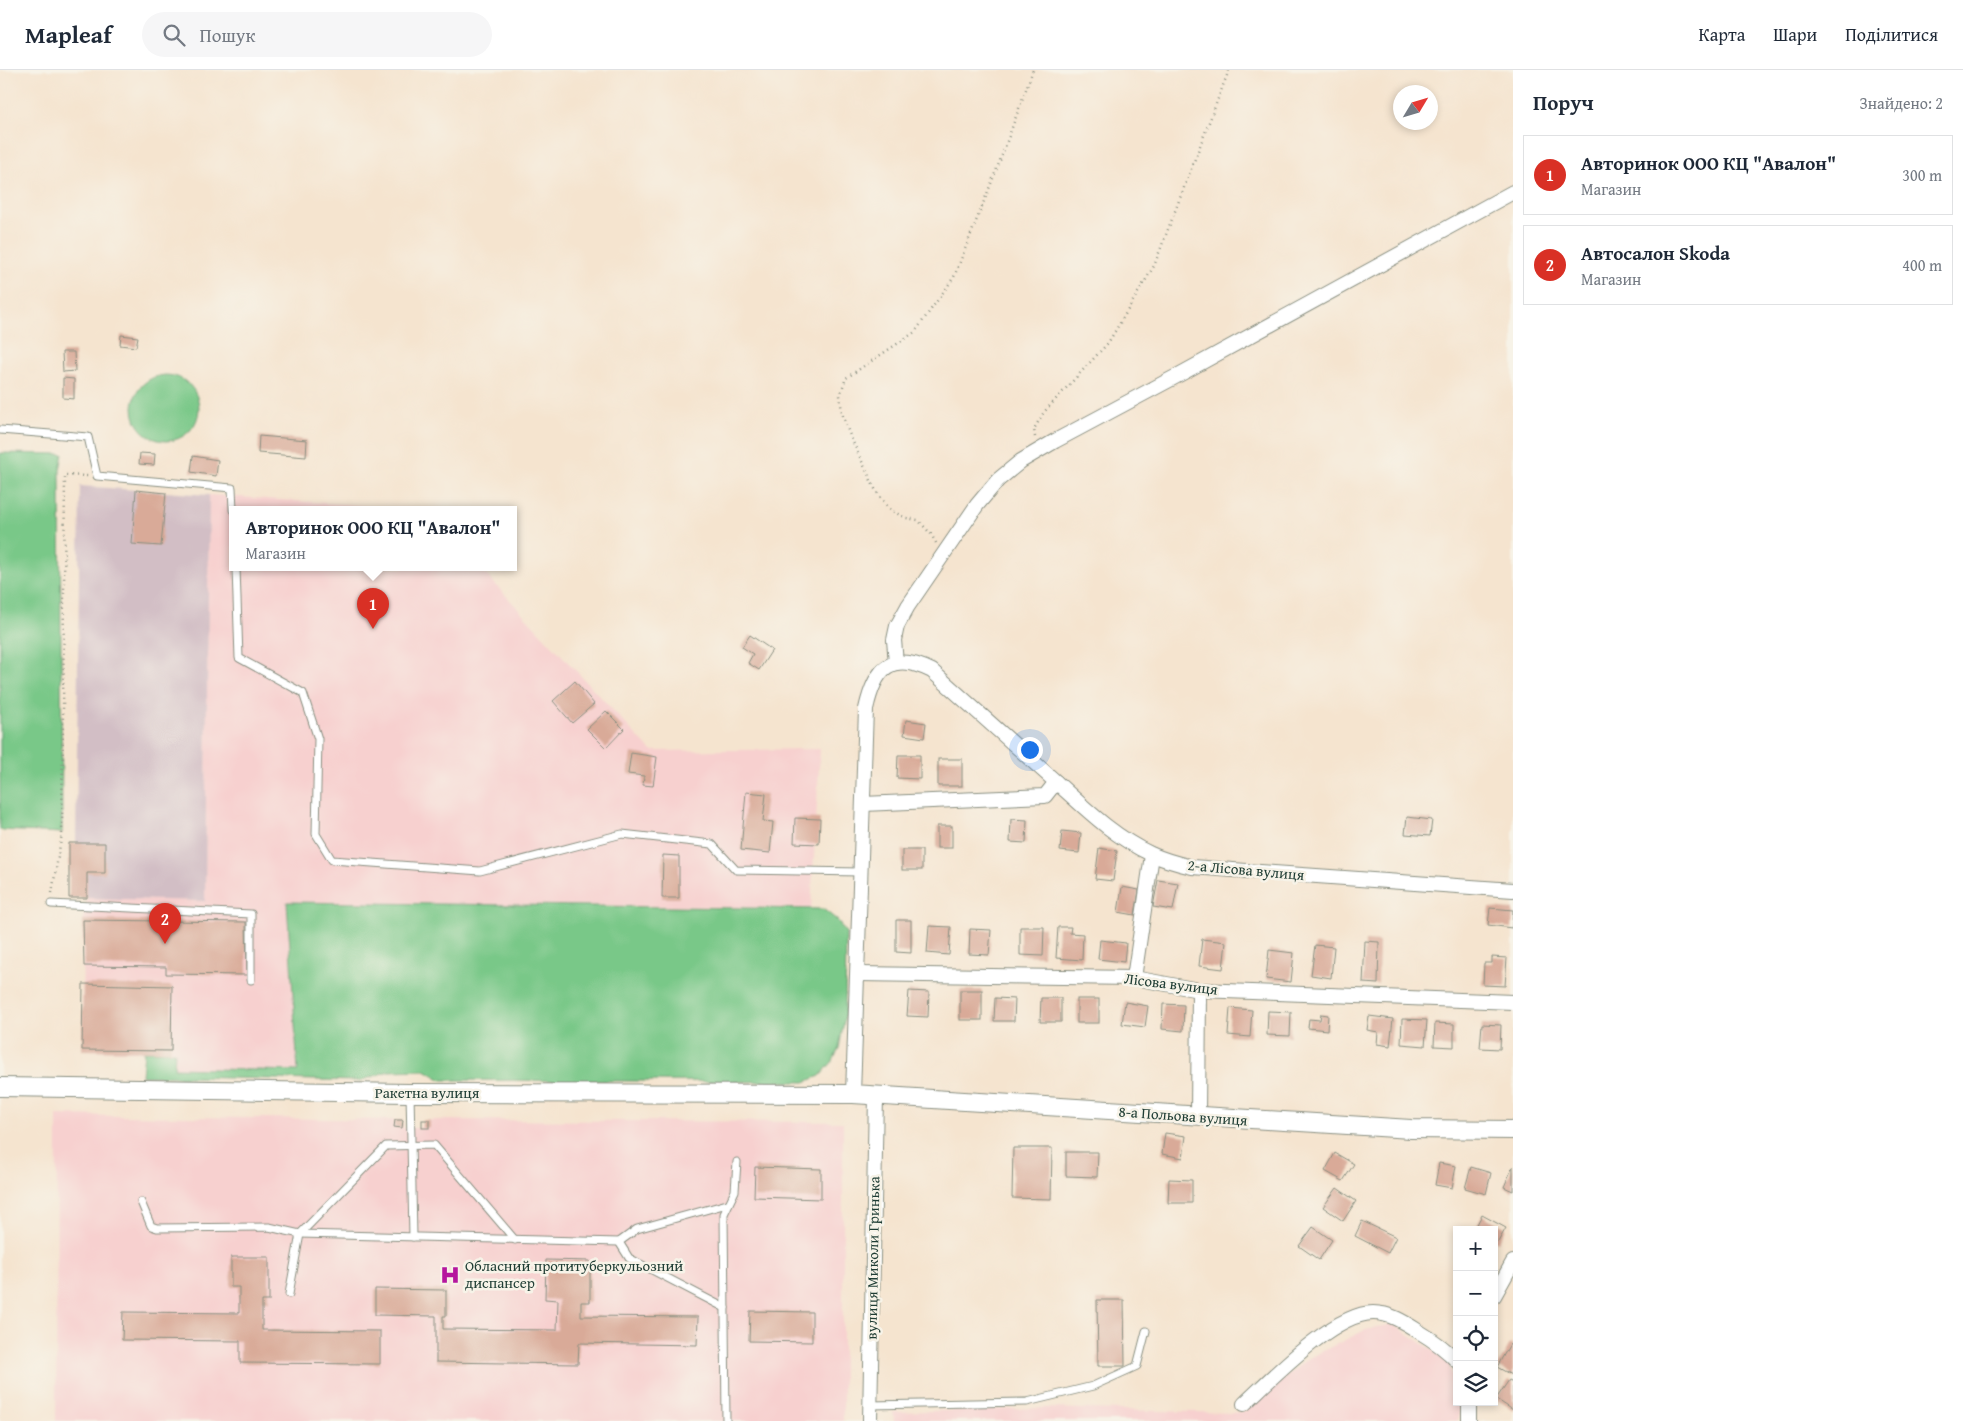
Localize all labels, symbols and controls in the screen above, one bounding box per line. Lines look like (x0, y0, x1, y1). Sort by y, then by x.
search box (142, 12, 492, 57)
text: Mapleaf (25, 17, 112, 52)
icon: search (160, 21, 188, 49)
text: Пошук (200, 21, 255, 49)
text: Карта (1699, 21, 1745, 48)
text: Шари (1773, 21, 1817, 48)
text: Поділитися (1845, 21, 1938, 48)
north arrow (1393, 85, 1438, 130)
text: Поруч (1533, 87, 1594, 118)
text: Знайдено: 2 (1860, 91, 1943, 115)
text: Авторинок ООО КЦ "Авалон" (1581, 149, 1836, 177)
text: 1 (1546, 163, 1554, 187)
text: 300 m (1902, 163, 1942, 187)
text: Магазин (1581, 177, 1641, 201)
text: Автосалон Skoda (1581, 239, 1730, 267)
text: 2 (1546, 253, 1554, 277)
text: 400 m (1902, 253, 1942, 277)
text: Магазин (1581, 267, 1641, 291)
popup (229, 506, 517, 571)
text: Авторинок ООО КЦ "Авалон" (245, 513, 501, 541)
text: Магазин (245, 541, 306, 565)
pin: 1 (357, 588, 389, 629)
your location (1017, 737, 1043, 763)
street label: 2-а Лісова вулиця (1187, 854, 1306, 885)
pin: 2 (149, 903, 181, 944)
street label: Лісова вулиця (1123, 967, 1219, 1000)
street label: Ракетна вулиця (375, 1082, 480, 1103)
street label: 8-а Польова вулиця (1118, 1101, 1249, 1131)
street label: вулиця Миколи Гринька (861, 1175, 884, 1340)
map controls (1453, 1226, 1498, 1406)
button: + (1453, 1226, 1498, 1271)
place label: Обласний протитуберкульозний диспансер (465, 1255, 683, 1293)
hospital icon: Обласний протитуберкульозний диспансер (439, 1264, 461, 1286)
button: − (1453, 1271, 1498, 1316)
button: locate (1453, 1316, 1498, 1361)
button: layers (1453, 1361, 1498, 1406)

